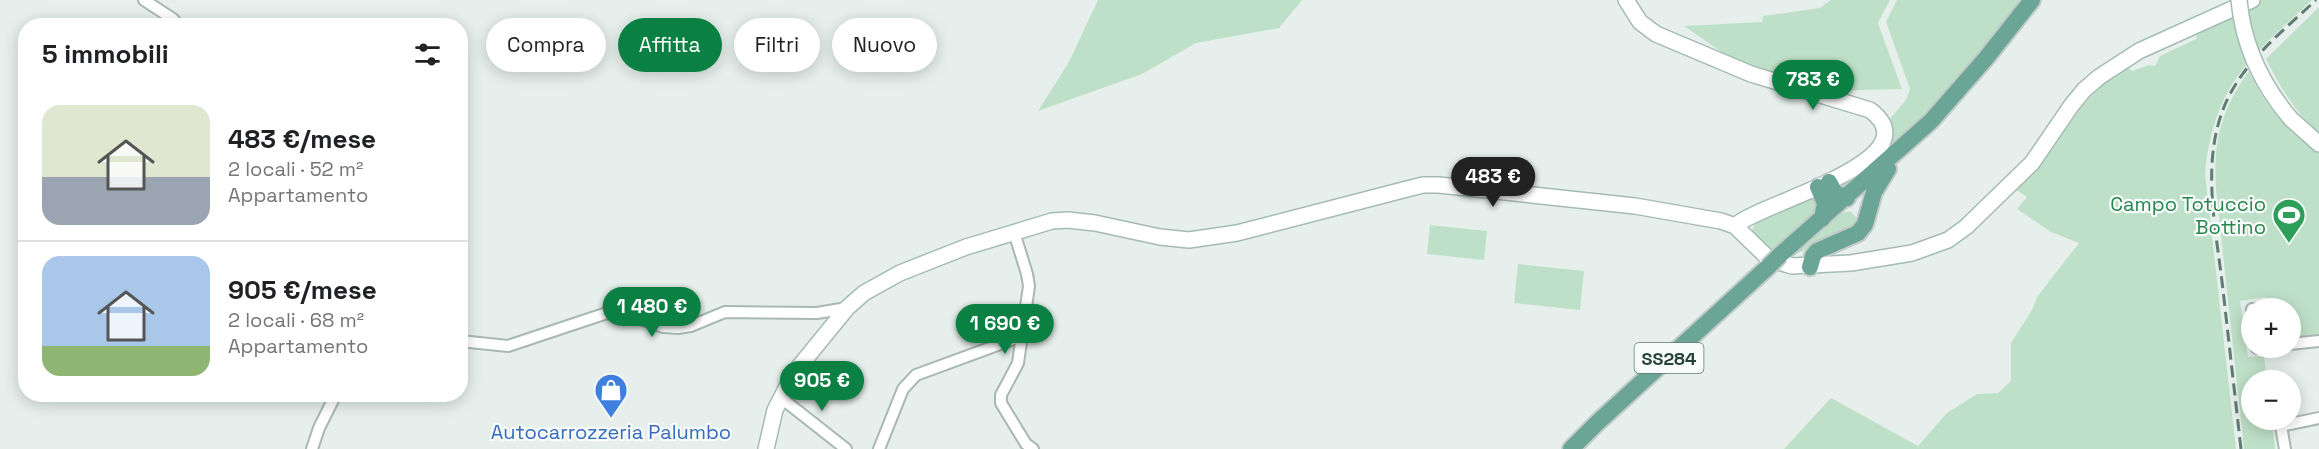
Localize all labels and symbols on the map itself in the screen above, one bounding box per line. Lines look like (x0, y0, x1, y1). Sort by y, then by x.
pin: 783 € (1771, 60, 1855, 111)
pin: 483 € (1451, 157, 1535, 208)
place label: Campo Totuccio Bottino (2110, 191, 2266, 240)
sports icon: Campo Totuccio Bottino (2271, 197, 2307, 244)
pin: 1 480 € (597, 287, 707, 338)
pin: 1 690 € (950, 304, 1060, 355)
road number: SS284 (1634, 343, 1704, 373)
pin: 905 € (780, 361, 864, 412)
shop icon: Autocarrozzeria Palumbo (593, 372, 629, 419)
place label: Autocarrozzeria Palumbo (491, 419, 731, 445)

